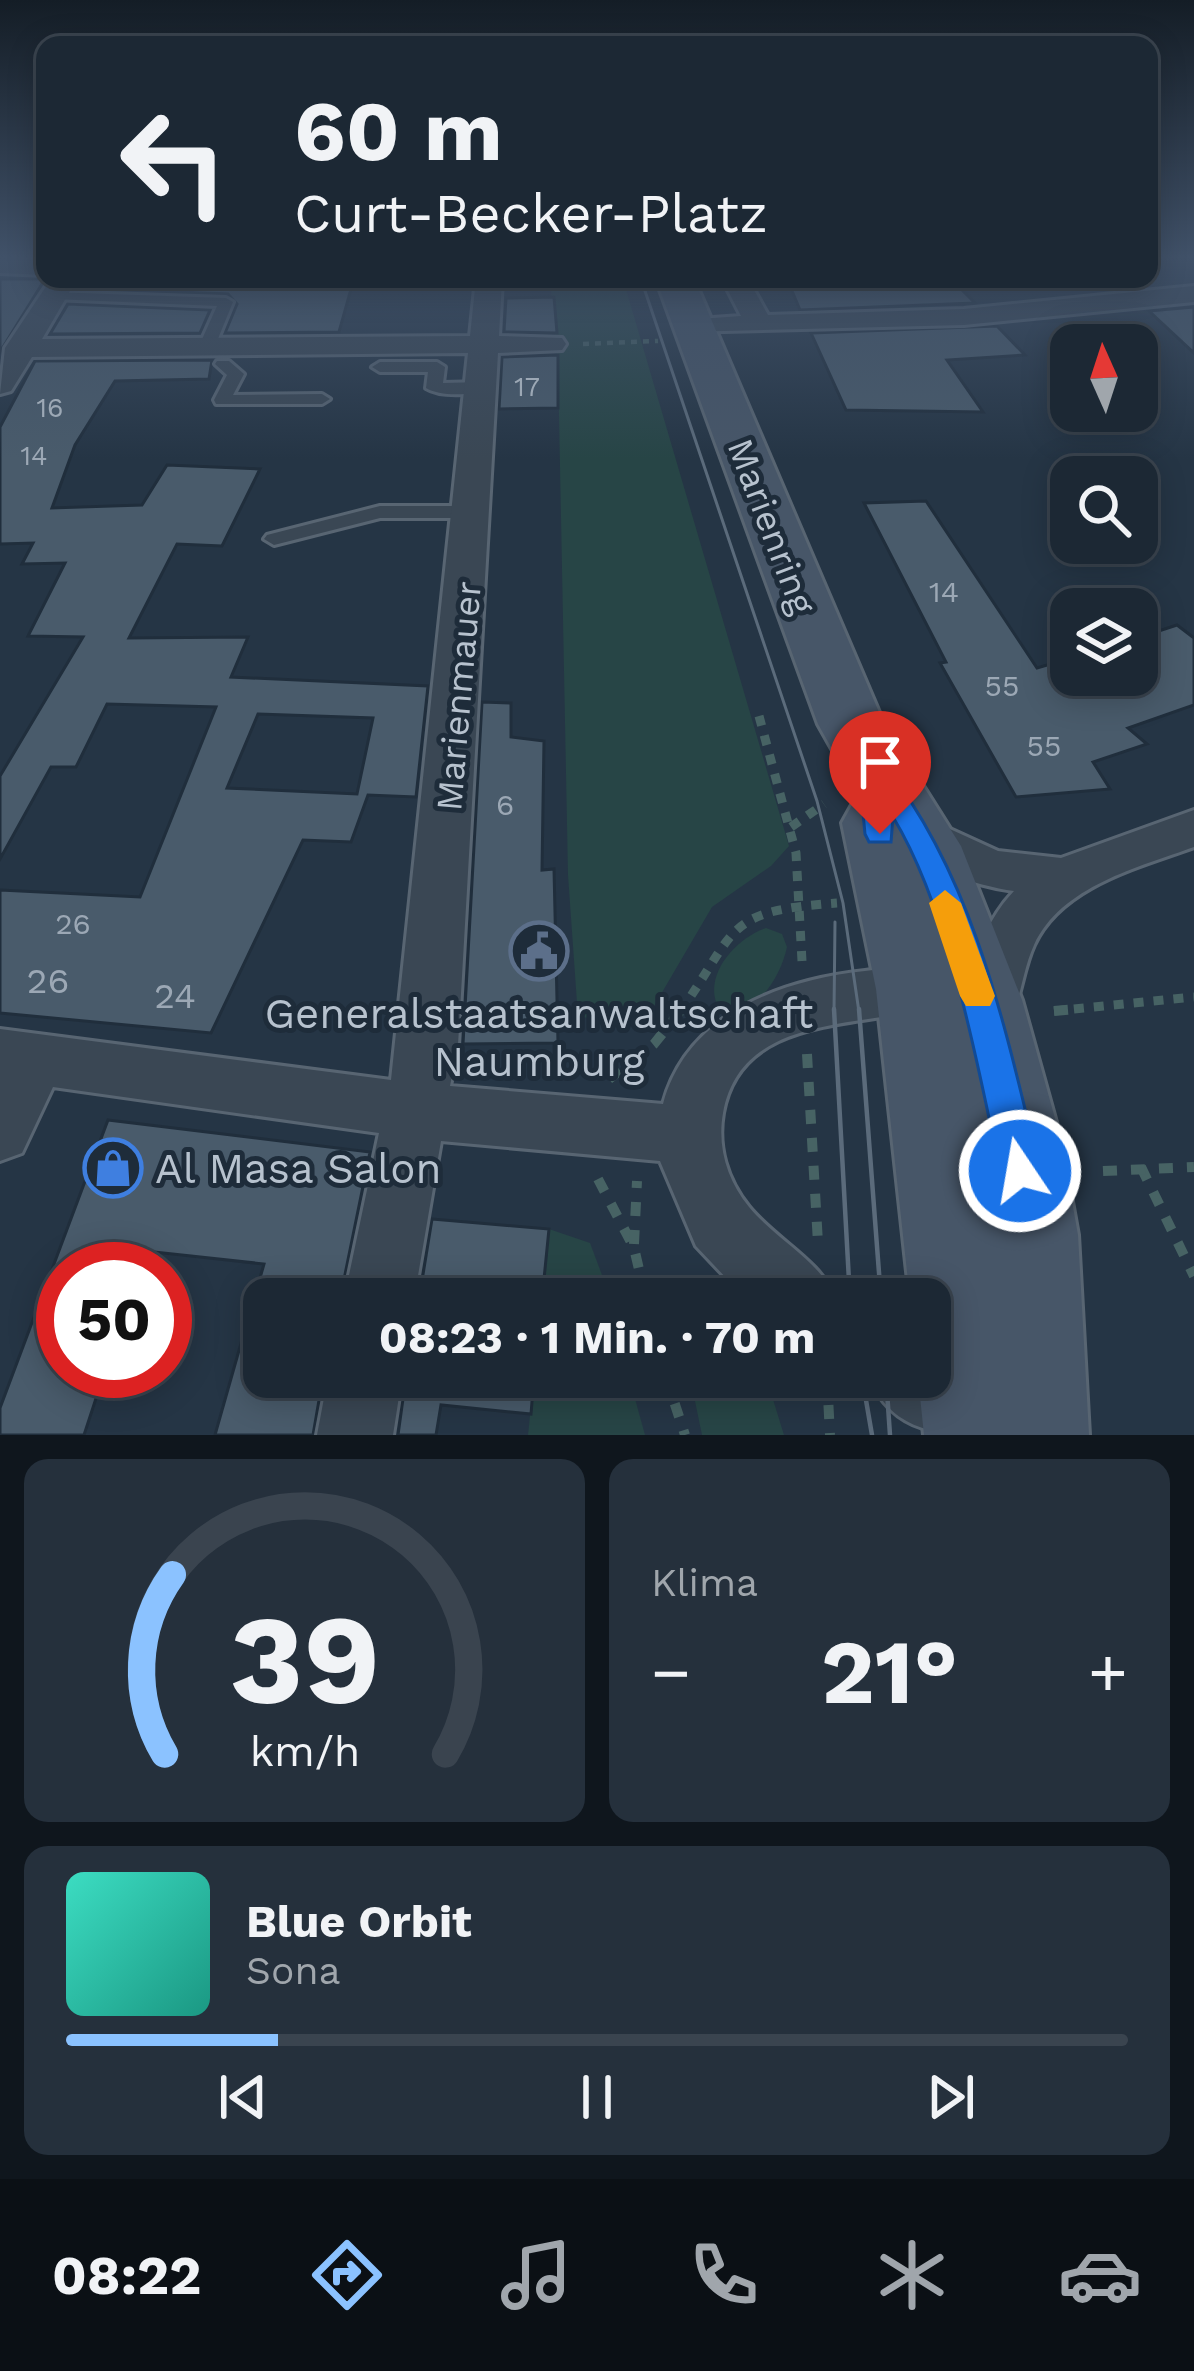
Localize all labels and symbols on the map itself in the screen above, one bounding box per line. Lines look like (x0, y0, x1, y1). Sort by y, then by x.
north arrow (1050, 324, 1158, 432)
house number: 17 (514, 371, 540, 403)
house number: 16 (37, 392, 63, 424)
street label: Marienring (719, 433, 824, 621)
house number: 14 (20, 440, 48, 472)
house number: 14 (929, 574, 959, 609)
street label: Marienmauer (428, 579, 490, 813)
house number: 55 (985, 668, 1019, 703)
pin (829, 711, 931, 834)
house number: 55 (1027, 728, 1061, 763)
house number: 6 (496, 787, 514, 822)
house number: 26 (55, 906, 91, 941)
public building icon: Generalstaatsanwaltschaft Naumburg (508, 920, 570, 982)
house number: 26 (27, 960, 69, 1002)
house number: 24 (154, 975, 196, 1017)
place label: Generalstaatsanwaltschaft Naumburg (265, 989, 813, 1086)
position arrow (957, 1108, 1083, 1234)
shop icon: Al Masa Salon (82, 1137, 144, 1199)
place label: Al Masa Salon (155, 1144, 441, 1193)
speed limit sign: 50 (36, 1242, 192, 1398)

